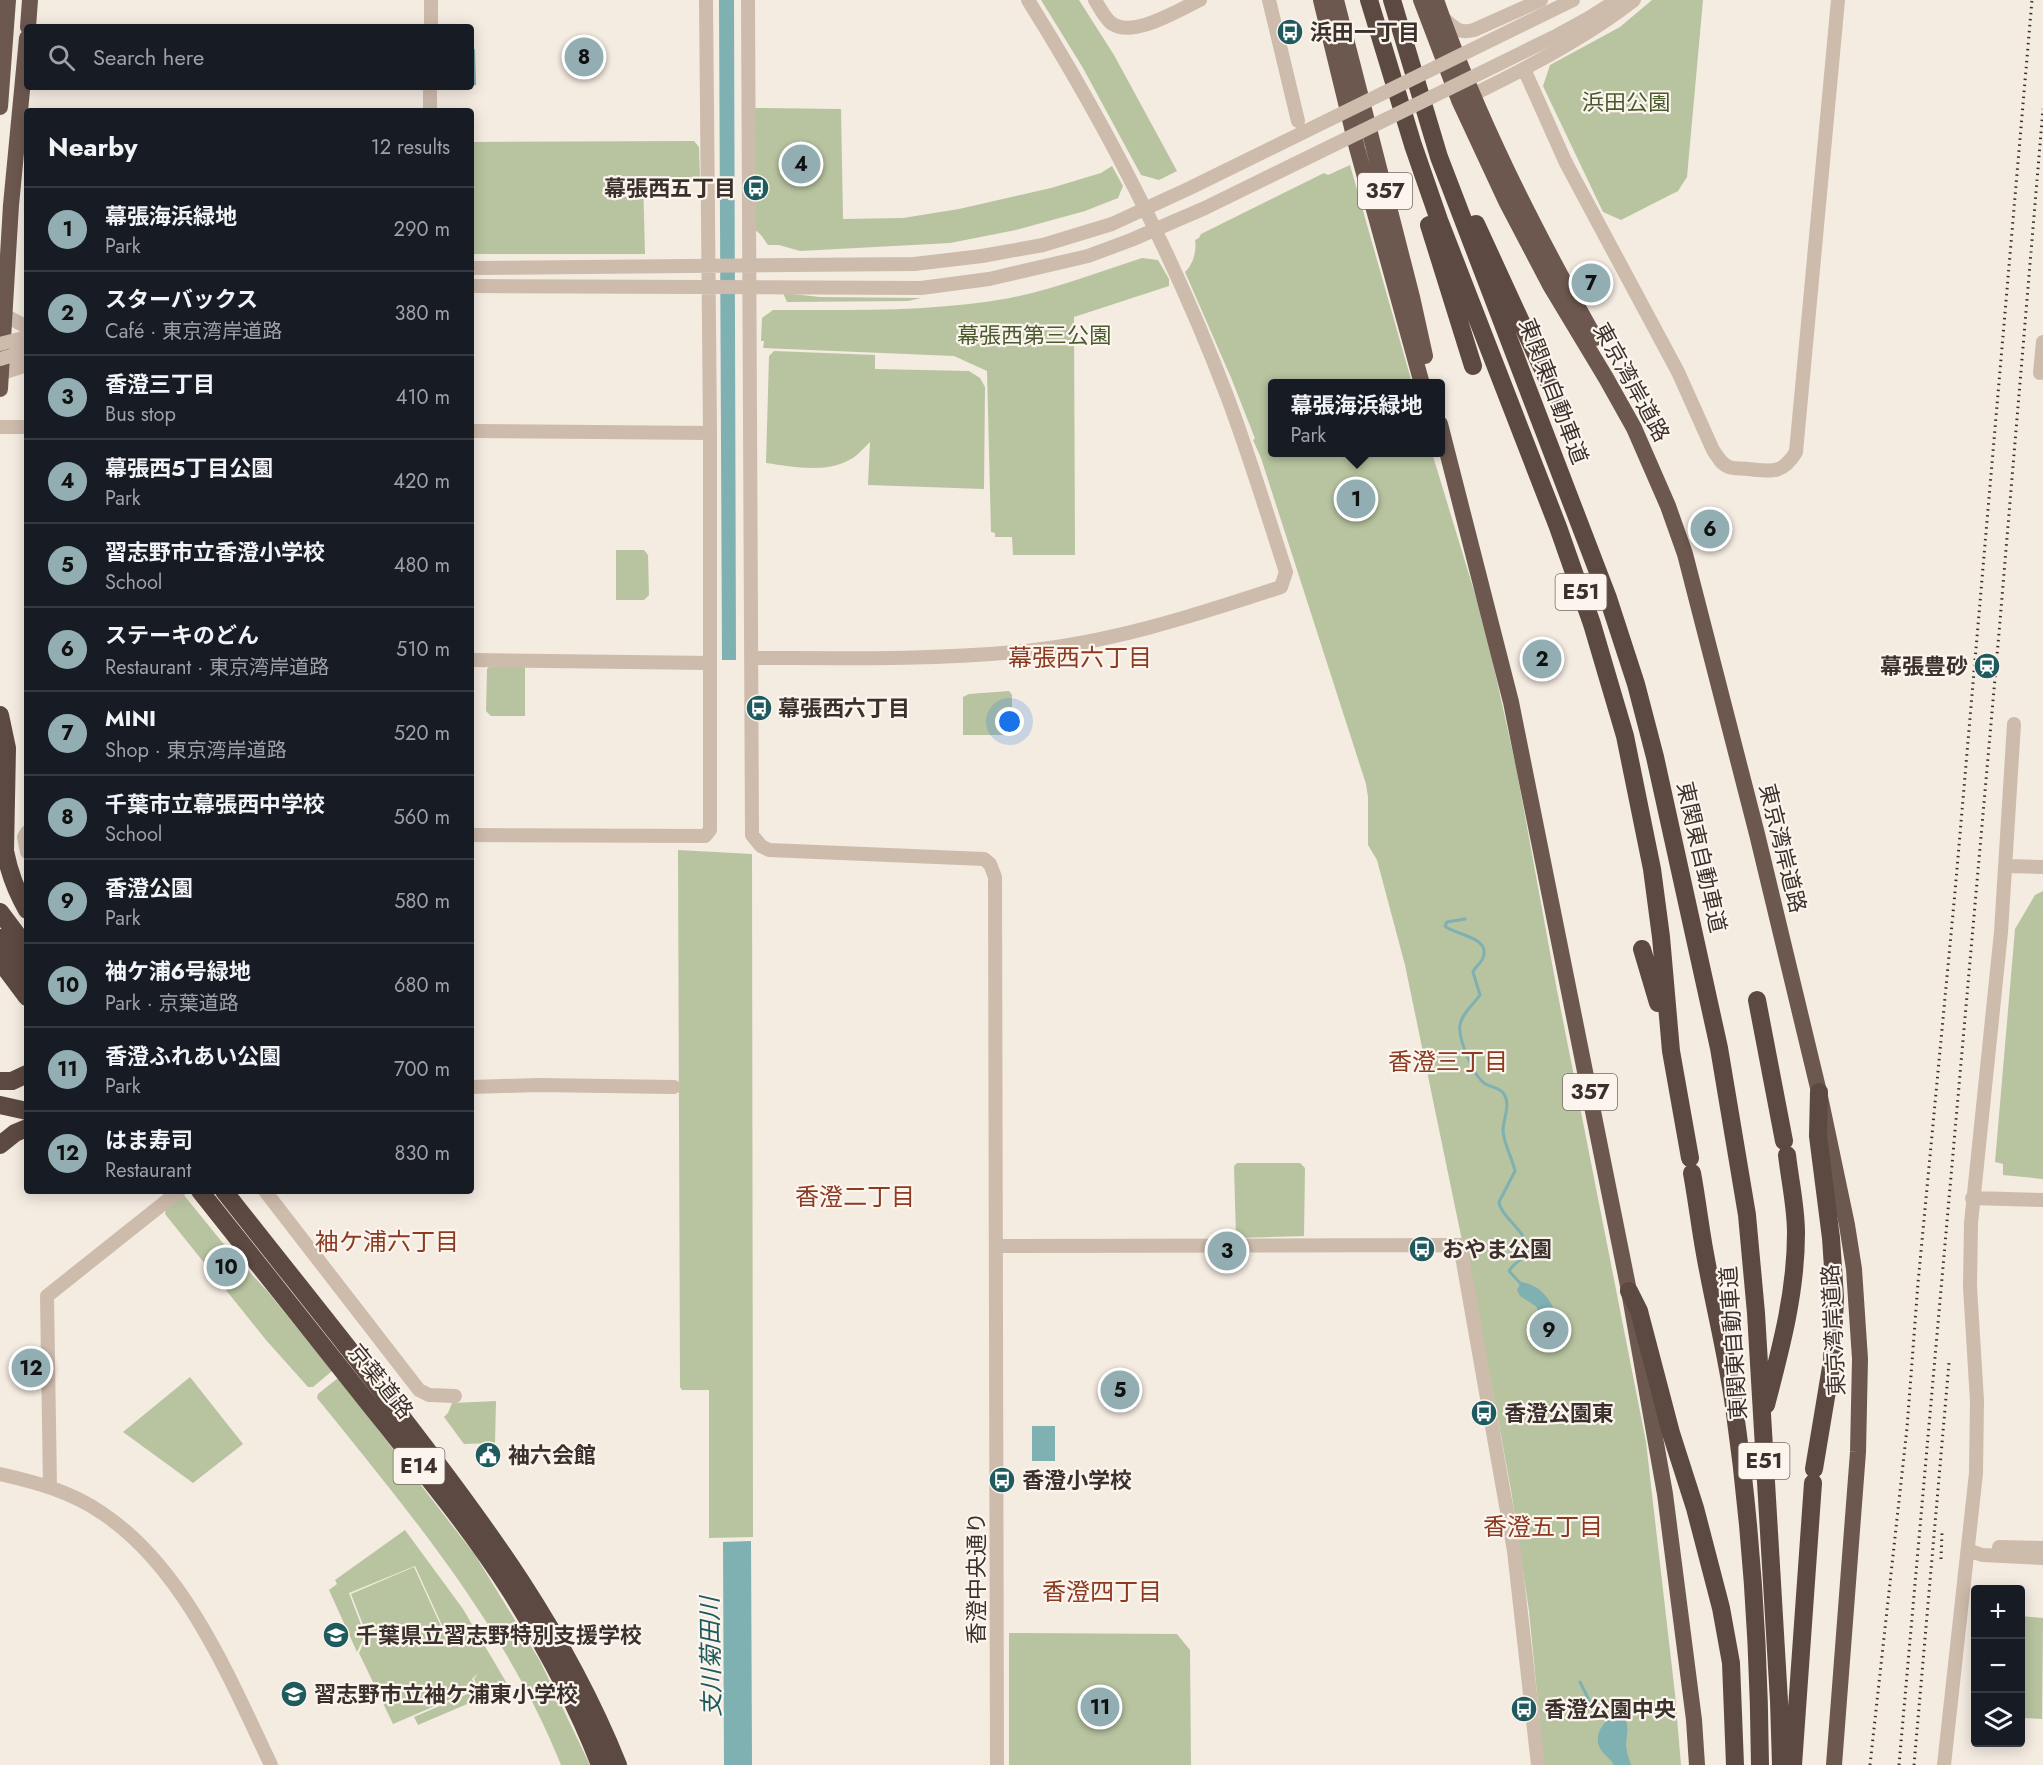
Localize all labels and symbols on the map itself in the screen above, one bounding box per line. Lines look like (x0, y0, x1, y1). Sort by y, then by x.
place label: 浜田一丁目 (1310, 16, 1420, 48)
bus stop icon: 浜田一丁目 (1275, 17, 1305, 47)
pin: 8 (564, 34, 604, 80)
park label: 浜田公園 (1582, 86, 1670, 118)
pin: 4 (782, 142, 820, 186)
place label: 幕張西五丁目 (604, 172, 736, 204)
bus stop icon: 幕張西五丁目 (741, 173, 771, 203)
road number: 357 (1358, 173, 1412, 209)
pin: 7 (1572, 260, 1610, 306)
street label: 東関東自動車道 (1511, 313, 1597, 469)
street label: 東京湾岸道路 (1586, 317, 1678, 447)
park label: 幕張西第三公園 (957, 319, 1111, 351)
pin: 1 (1336, 476, 1376, 522)
pin: 6 (1690, 506, 1730, 552)
road number: E51 (1556, 574, 1606, 610)
pin: 2 (1522, 636, 1562, 682)
district label: 幕張西六丁目 (1008, 640, 1152, 675)
place label: 幕張豊砂 (1880, 650, 1968, 682)
station icon: 幕張豊砂 (1972, 651, 2002, 681)
place label: 幕張西六丁目 (778, 692, 910, 724)
bus stop icon: 幕張西六丁目 (744, 693, 774, 723)
your location (995, 707, 1024, 736)
street label: 東関東自動車道 (1669, 778, 1735, 936)
street label: 東京湾岸道路 (1752, 780, 1814, 916)
district label: 香澄三丁目 (1388, 1044, 1508, 1079)
road number: 357 (1563, 1074, 1617, 1110)
district label: 香澄二丁目 (795, 1179, 915, 1214)
district label: 袖ケ浦六丁目 (315, 1224, 459, 1259)
pin: 3 (1208, 1228, 1246, 1274)
place label: おやま公園 (1442, 1233, 1552, 1265)
bus stop icon: おやま公園 (1407, 1234, 1437, 1264)
pin: 10 (206, 1244, 246, 1290)
street label: 東京湾岸道路 (1814, 1263, 1852, 1397)
street label: 東関東自動車道 (1712, 1265, 1754, 1421)
pin: 9 (1530, 1308, 1568, 1352)
street label: 京葉道路 (341, 1337, 421, 1425)
pin: 12 (12, 1346, 51, 1390)
pin: 5 (1100, 1368, 1140, 1412)
place label: 香澄公園東 (1504, 1397, 1614, 1429)
bus stop icon: 香澄公園東 (1469, 1398, 1499, 1428)
place label: 袖六会館 (508, 1439, 596, 1471)
public building icon: 袖六会館 (473, 1440, 503, 1470)
road number: E51 (1738, 1443, 1790, 1479)
road number: E14 (394, 1448, 444, 1484)
place label: 香澄小学校 (1022, 1464, 1132, 1496)
bus stop icon: 香澄小学校 (987, 1465, 1017, 1495)
district label: 香澄五丁目 (1483, 1509, 1603, 1544)
street label: 香澄中央通り (960, 1512, 992, 1644)
district label: 香澄四丁目 (1042, 1574, 1162, 1609)
water label: 支川菊田川 (692, 1594, 729, 1717)
place label: 千葉県立習志野特別支援学校 (356, 1619, 642, 1651)
school or university icon: 千葉県立習志野特別支援学校 (321, 1620, 351, 1650)
place label: 習志野市立袖ケ浦東小学校 (314, 1678, 578, 1710)
school or university icon: 習志野市立袖ケ浦東小学校 (279, 1679, 309, 1709)
pin: 11 (1080, 1684, 1120, 1730)
place label: 香澄公園中央 (1544, 1693, 1676, 1725)
bus stop icon: 香澄公園中央 (1509, 1694, 1539, 1724)

